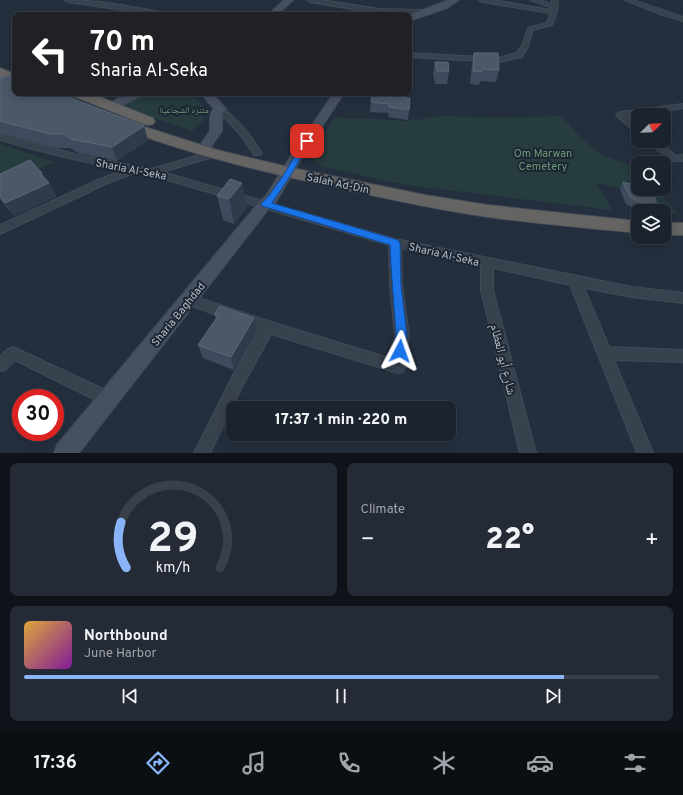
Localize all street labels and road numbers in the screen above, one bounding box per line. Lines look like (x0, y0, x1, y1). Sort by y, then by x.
street label: Sharia Al-Seka (94, 156, 168, 184)
street label: Salah Ad-Din (305, 171, 370, 197)
street label: Sharia Al-Seka (407, 240, 481, 270)
street label: Sharia Baghdad (149, 280, 209, 349)
street label: شارع أبو العظام (486, 322, 519, 397)

